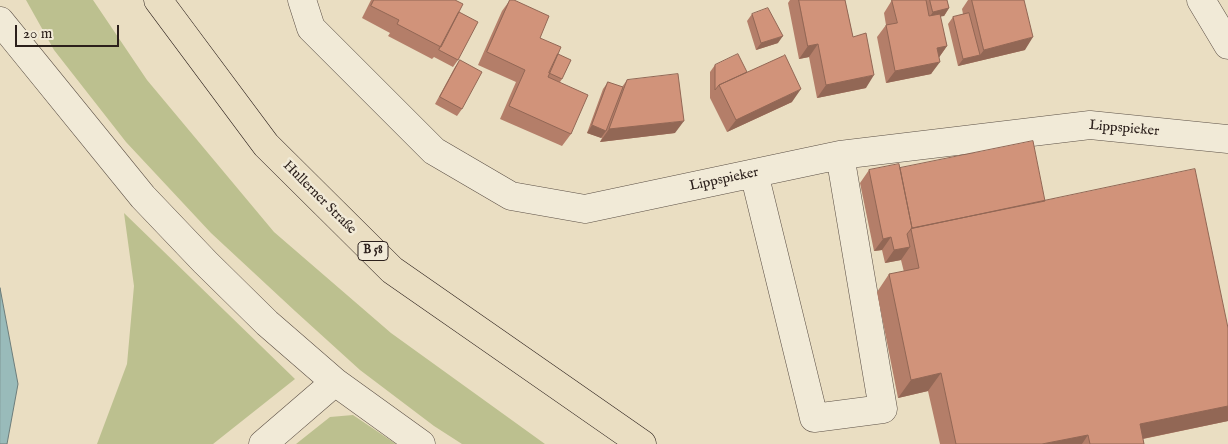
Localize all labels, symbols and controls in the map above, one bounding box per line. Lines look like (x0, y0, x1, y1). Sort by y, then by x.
scale bar (18, 15, 121, 47)
text: 20 m (23, 24, 52, 43)
street label: Lippspieker (1088, 118, 1160, 140)
street label: Hullerner Straße (279, 158, 359, 238)
street label: Lippspieker (688, 164, 760, 196)
road number: B 58 (358, 242, 388, 260)

